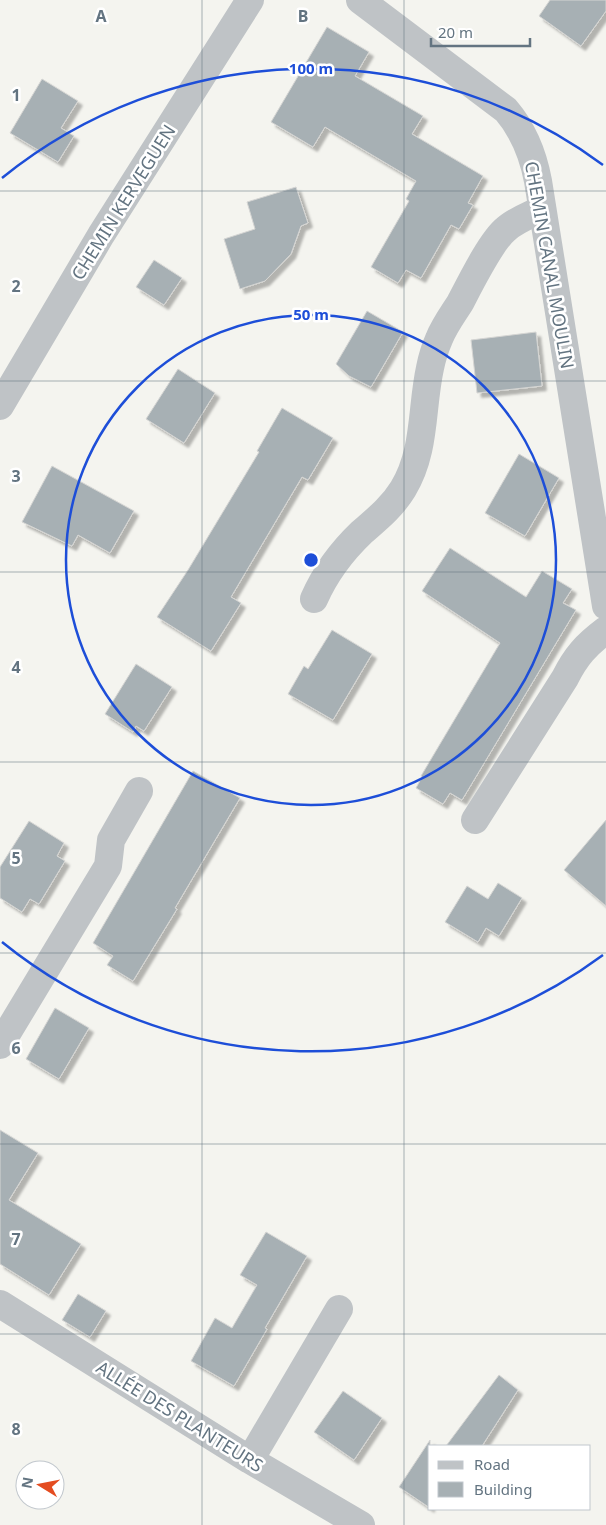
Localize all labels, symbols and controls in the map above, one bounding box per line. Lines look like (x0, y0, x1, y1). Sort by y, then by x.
text: A (95, 5, 107, 27)
text: B (298, 5, 308, 27)
scale bar (431, 15, 530, 47)
text: 20 m (438, 22, 473, 42)
text: 100 m (289, 58, 333, 78)
text: 1 (11, 84, 21, 106)
street label: CHEMIN KERVEGUEN (65, 120, 181, 284)
street label: CHEMIN CANAL MOULIN (520, 159, 580, 371)
text: 2 (11, 275, 21, 297)
text: 50 m (293, 304, 329, 324)
text: 3 (11, 465, 21, 487)
centre of rings (302, 551, 320, 569)
text: 4 (11, 656, 21, 678)
text: 5 (11, 847, 21, 869)
text: 6 (11, 1037, 21, 1059)
text: 7 (11, 1228, 21, 1250)
street label: ALLÉE DES PLANTEURS (92, 1355, 268, 1477)
text: 8 (11, 1418, 21, 1440)
legend (428, 1445, 591, 1510)
text: Road (474, 1454, 510, 1474)
north arrow (15, 1460, 65, 1510)
text: N (16, 1475, 37, 1490)
text: Building (474, 1479, 532, 1499)

